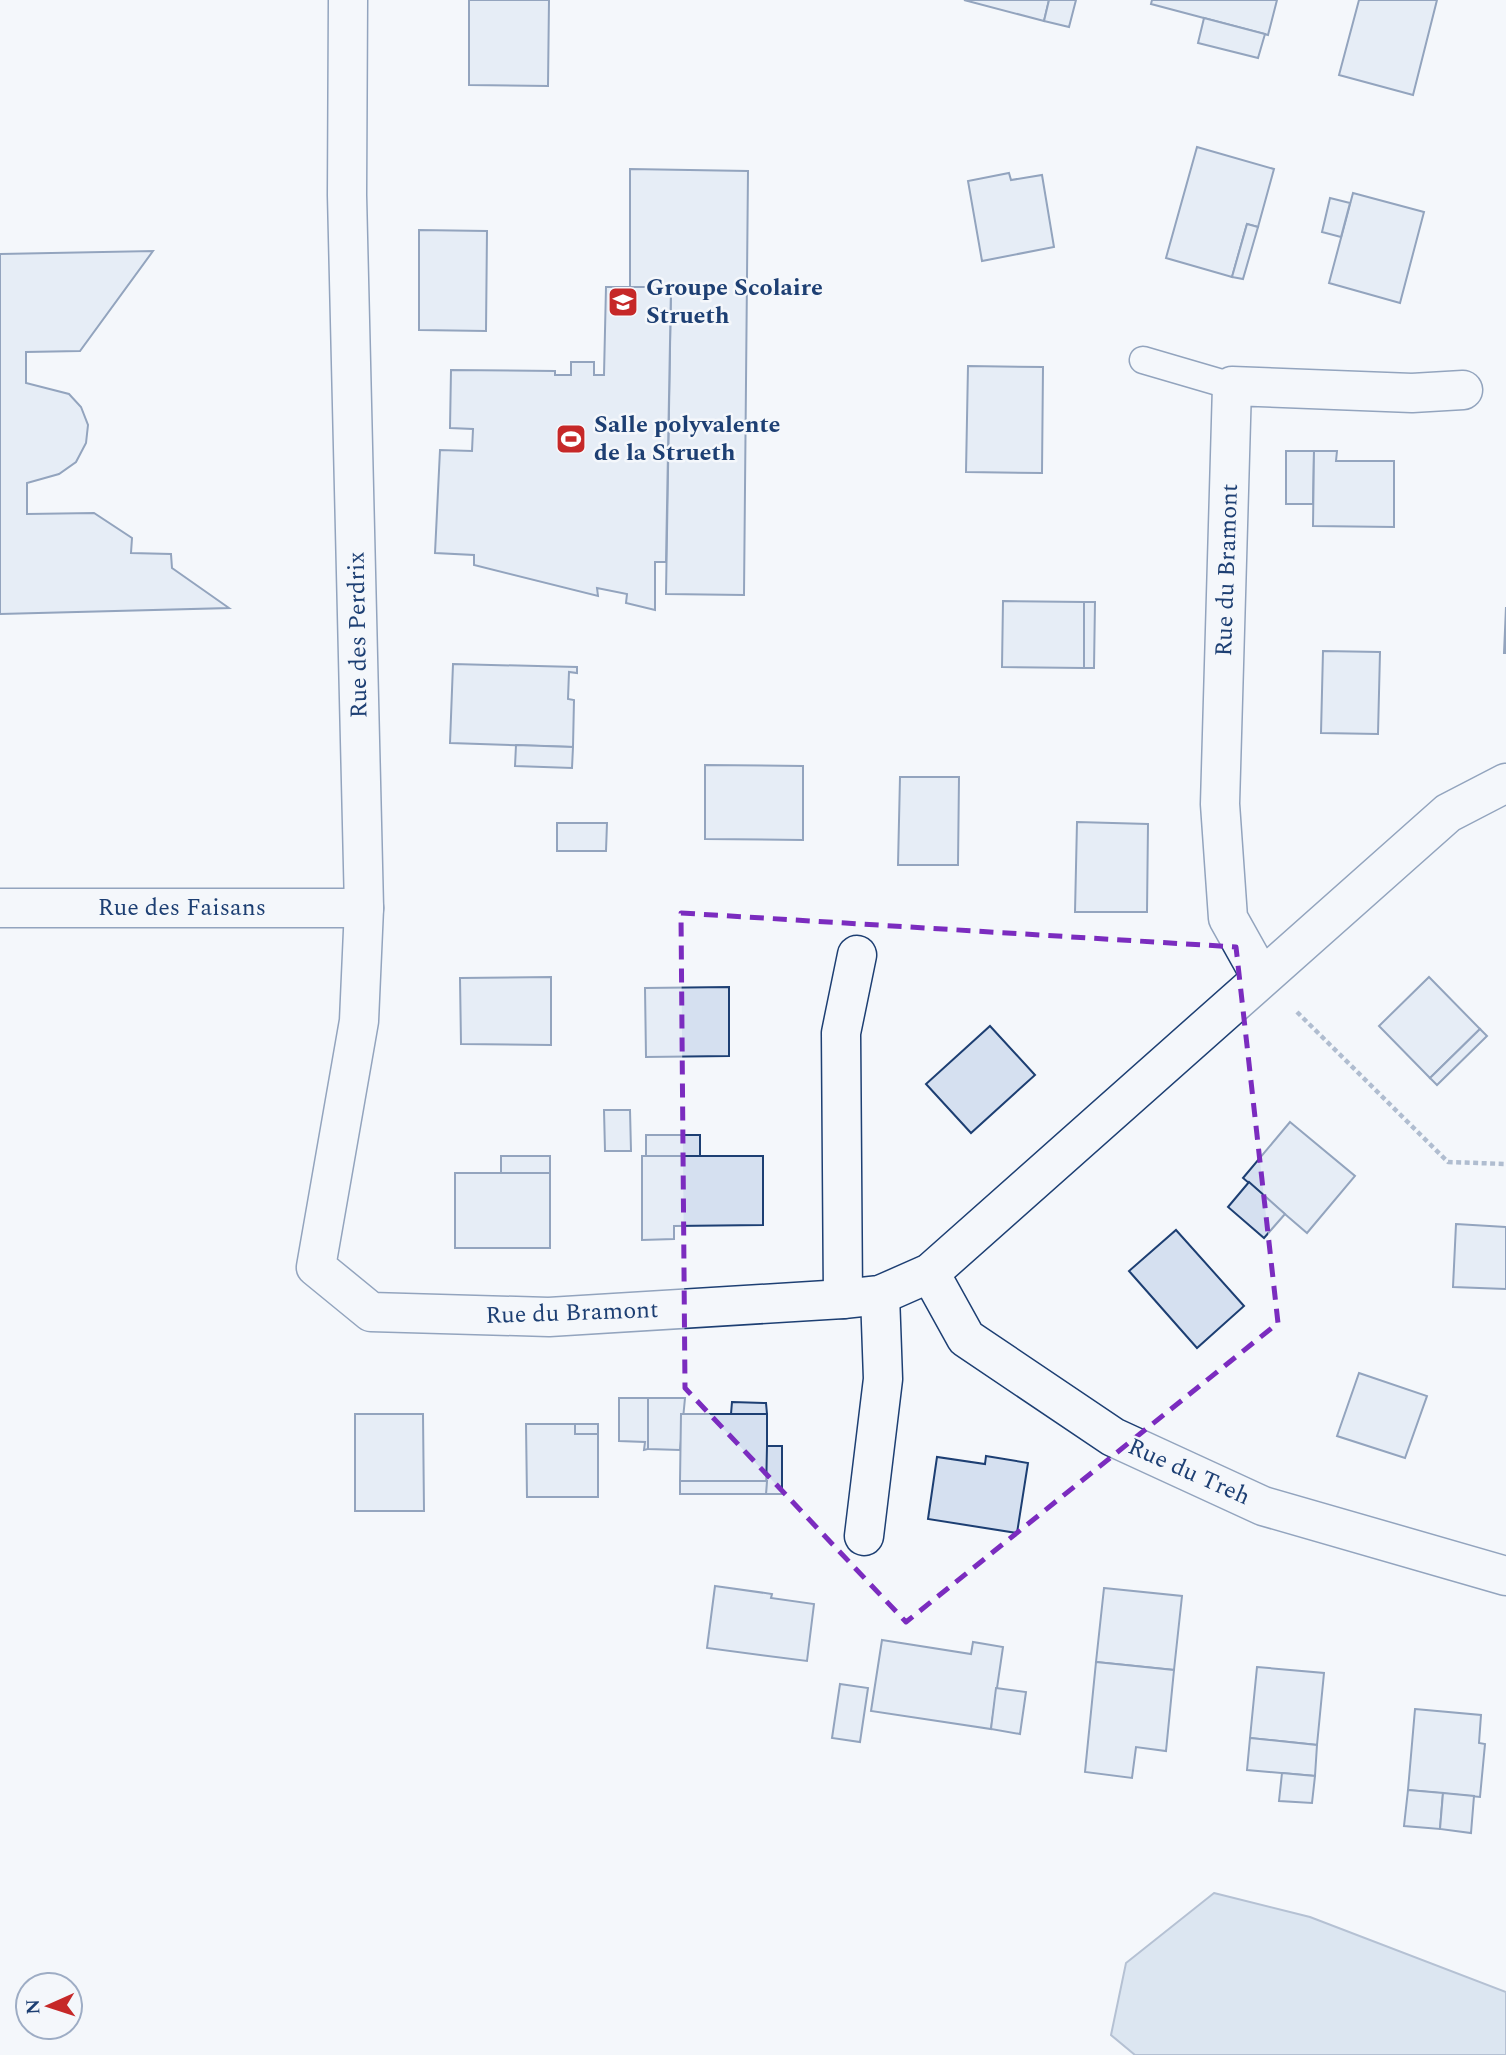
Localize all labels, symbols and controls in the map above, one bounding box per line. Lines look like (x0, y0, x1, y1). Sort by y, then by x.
place label: Groupe Scolaire Strueth (646, 270, 823, 334)
school or university icon: Groupe Scolaire Strueth (606, 285, 640, 319)
place label: Salle polyvalente de la Strueth (594, 407, 781, 471)
sports icon: Salle polyvalente de la Strueth (554, 422, 588, 456)
street label: Rue du Bramont (1206, 483, 1248, 657)
street label: Rue des Perdrix (339, 551, 377, 719)
street label: Rue des Faisans (98, 890, 266, 926)
street label: Rue du Bramont (485, 1292, 659, 1334)
street label: Rue du Treh (1122, 1429, 1256, 1515)
north arrow (14, 1971, 84, 2041)
text: N (19, 1998, 48, 2015)

